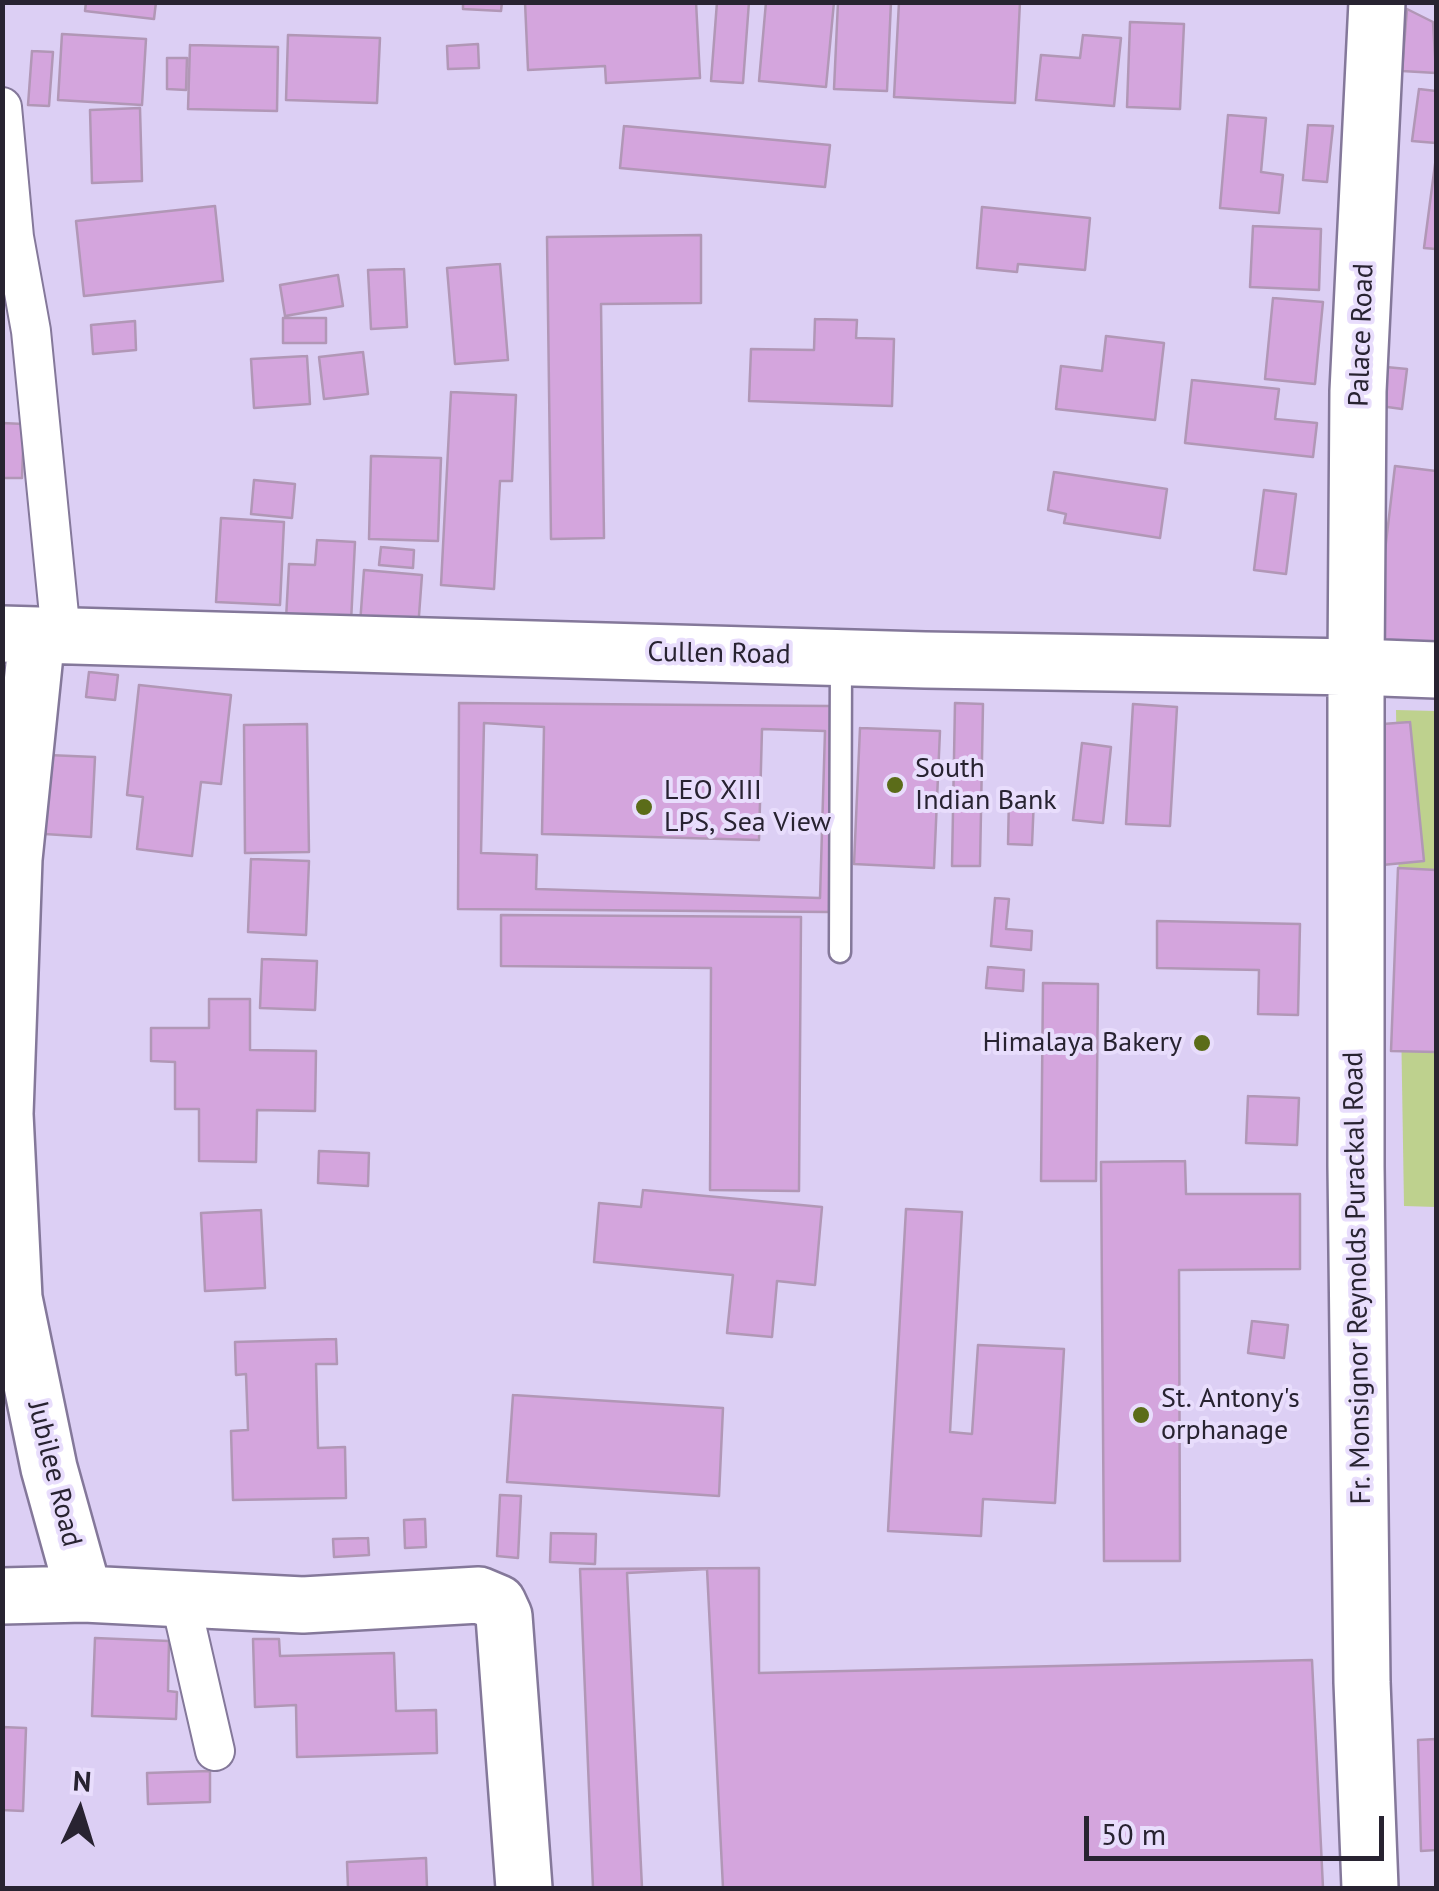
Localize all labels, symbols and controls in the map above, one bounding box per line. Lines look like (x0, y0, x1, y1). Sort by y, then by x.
street label: Palace Road (1343, 263, 1381, 407)
street label: Cullen Road (647, 636, 791, 672)
place label: South Indian Bank (915, 752, 1057, 818)
place label: LEO XIII LPS, Sea View (664, 774, 831, 840)
marker: South Indian Bank (884, 774, 906, 796)
marker: LEO XIII LPS, Sea View (633, 796, 655, 818)
place label: Himalaya Bakery (982, 1026, 1182, 1060)
marker: Himalaya Bakery (1191, 1032, 1213, 1054)
street label: Fr. Monsignor Reynolds Purackal Road (1337, 1051, 1379, 1505)
place label: St. Antony's orphanage (1161, 1382, 1300, 1448)
street label: Jubilee Road (20, 1398, 88, 1550)
marker: St. Antony's orphanage (1130, 1404, 1152, 1426)
north arrow (30, 1761, 130, 1861)
text: N (72, 1761, 93, 1800)
scale bar (1089, 1796, 1389, 1858)
text: 50 m (1101, 1814, 1166, 1853)

